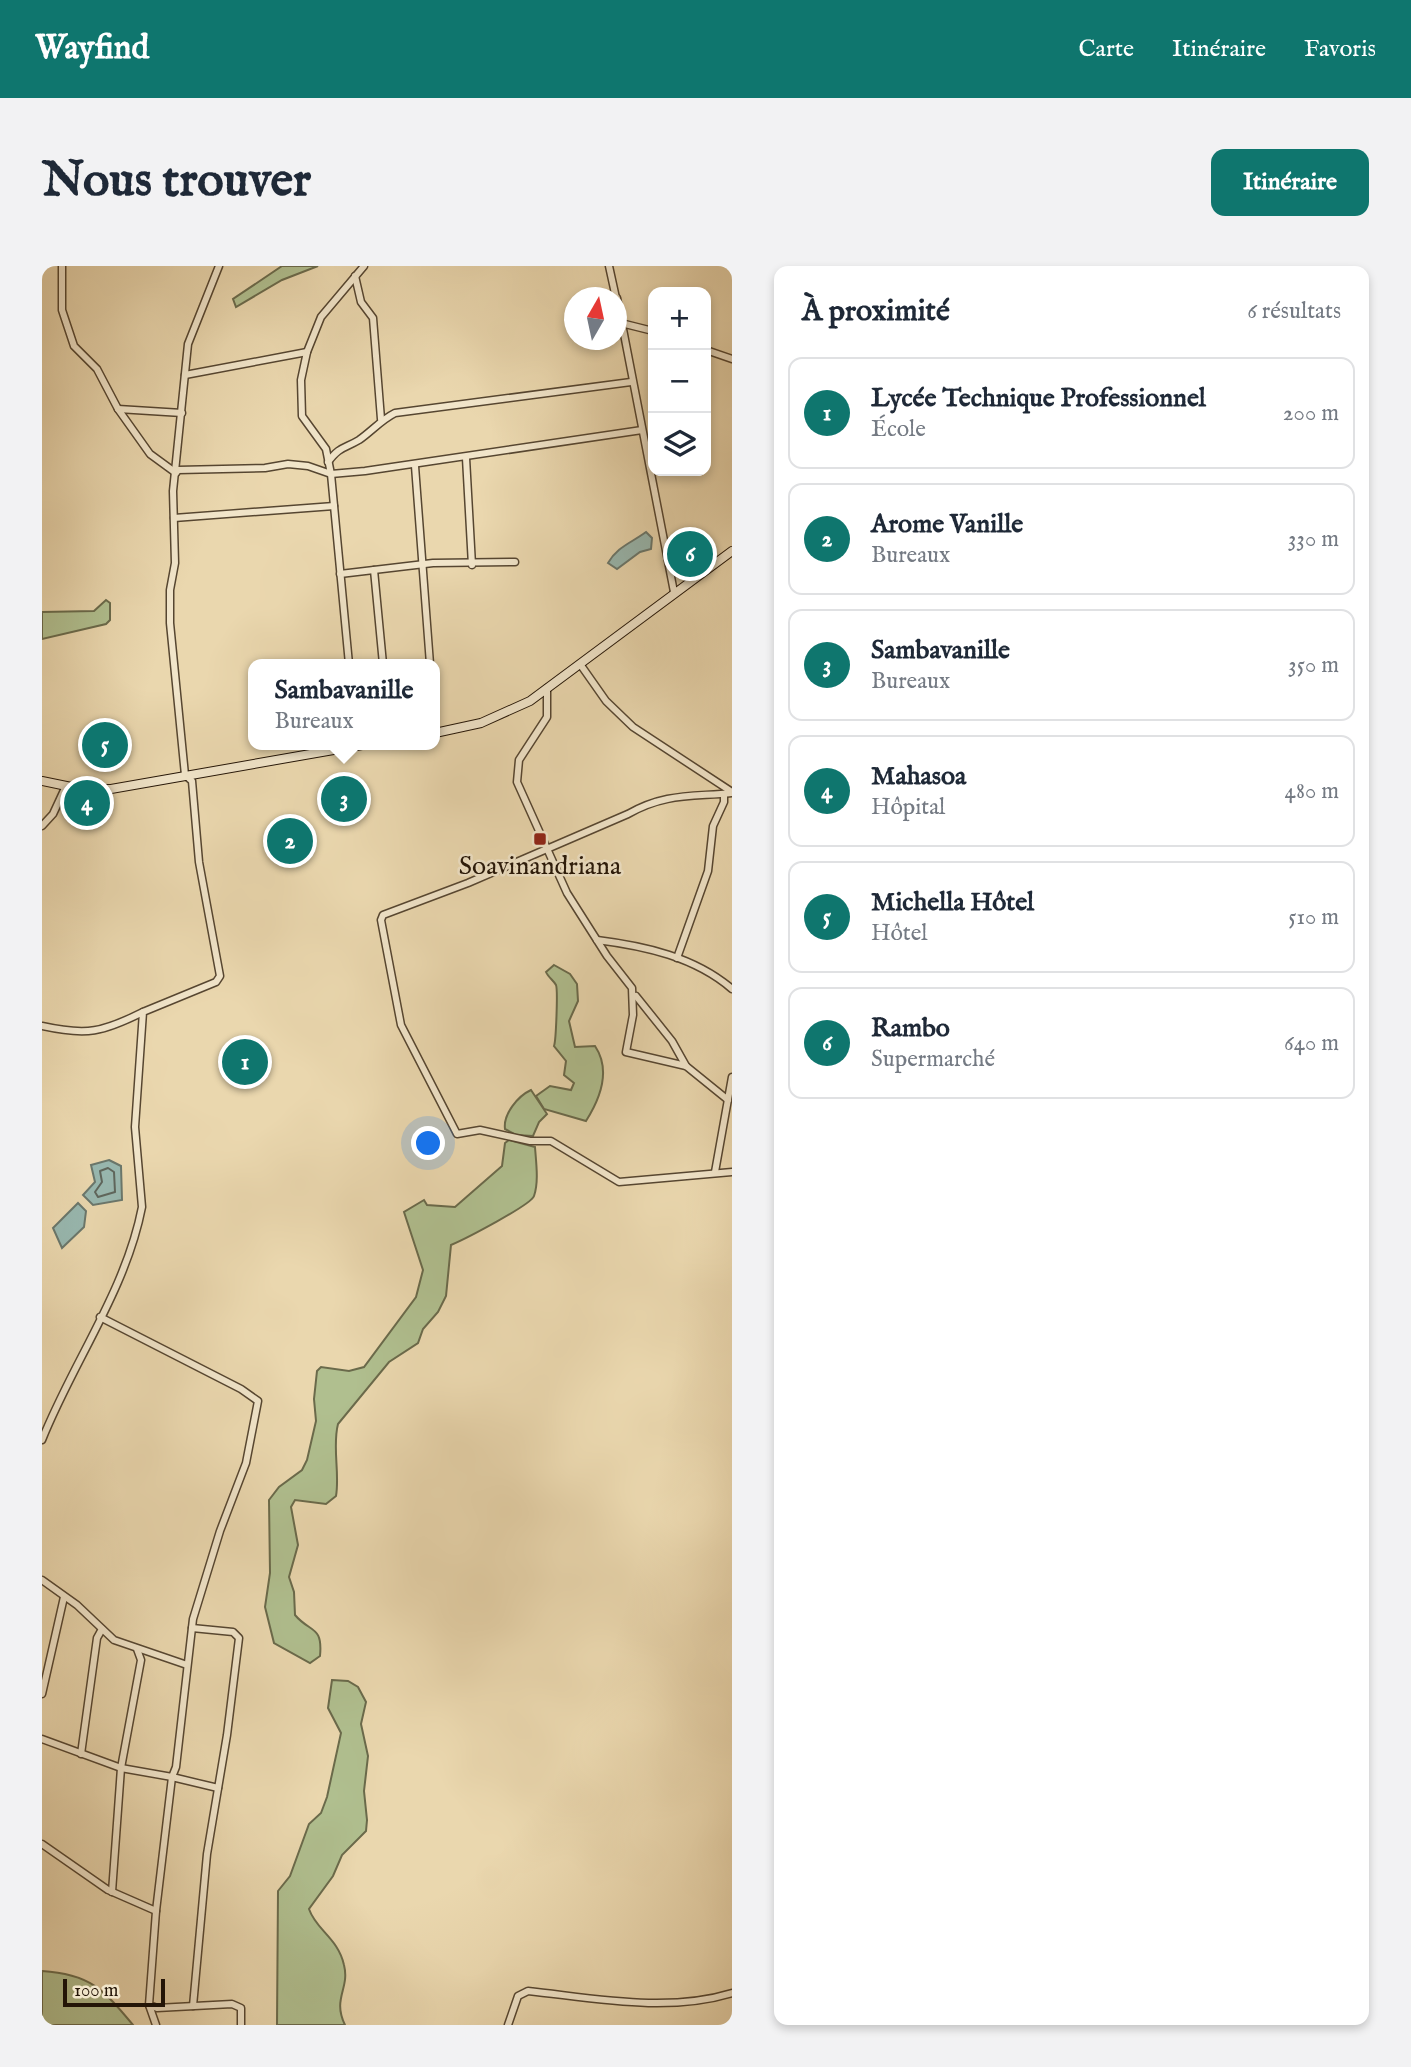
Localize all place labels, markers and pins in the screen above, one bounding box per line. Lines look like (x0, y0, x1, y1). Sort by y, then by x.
pin: 6 (667, 528, 713, 580)
pin: 5 (82, 719, 128, 771)
pin: 3 (321, 773, 367, 825)
pin: 4 (64, 777, 110, 829)
pin: 2 (267, 815, 313, 867)
marker: Soavinandriana (532, 831, 548, 847)
place label: Soavinandriana (459, 850, 622, 883)
pin: 1 (222, 1036, 268, 1088)

